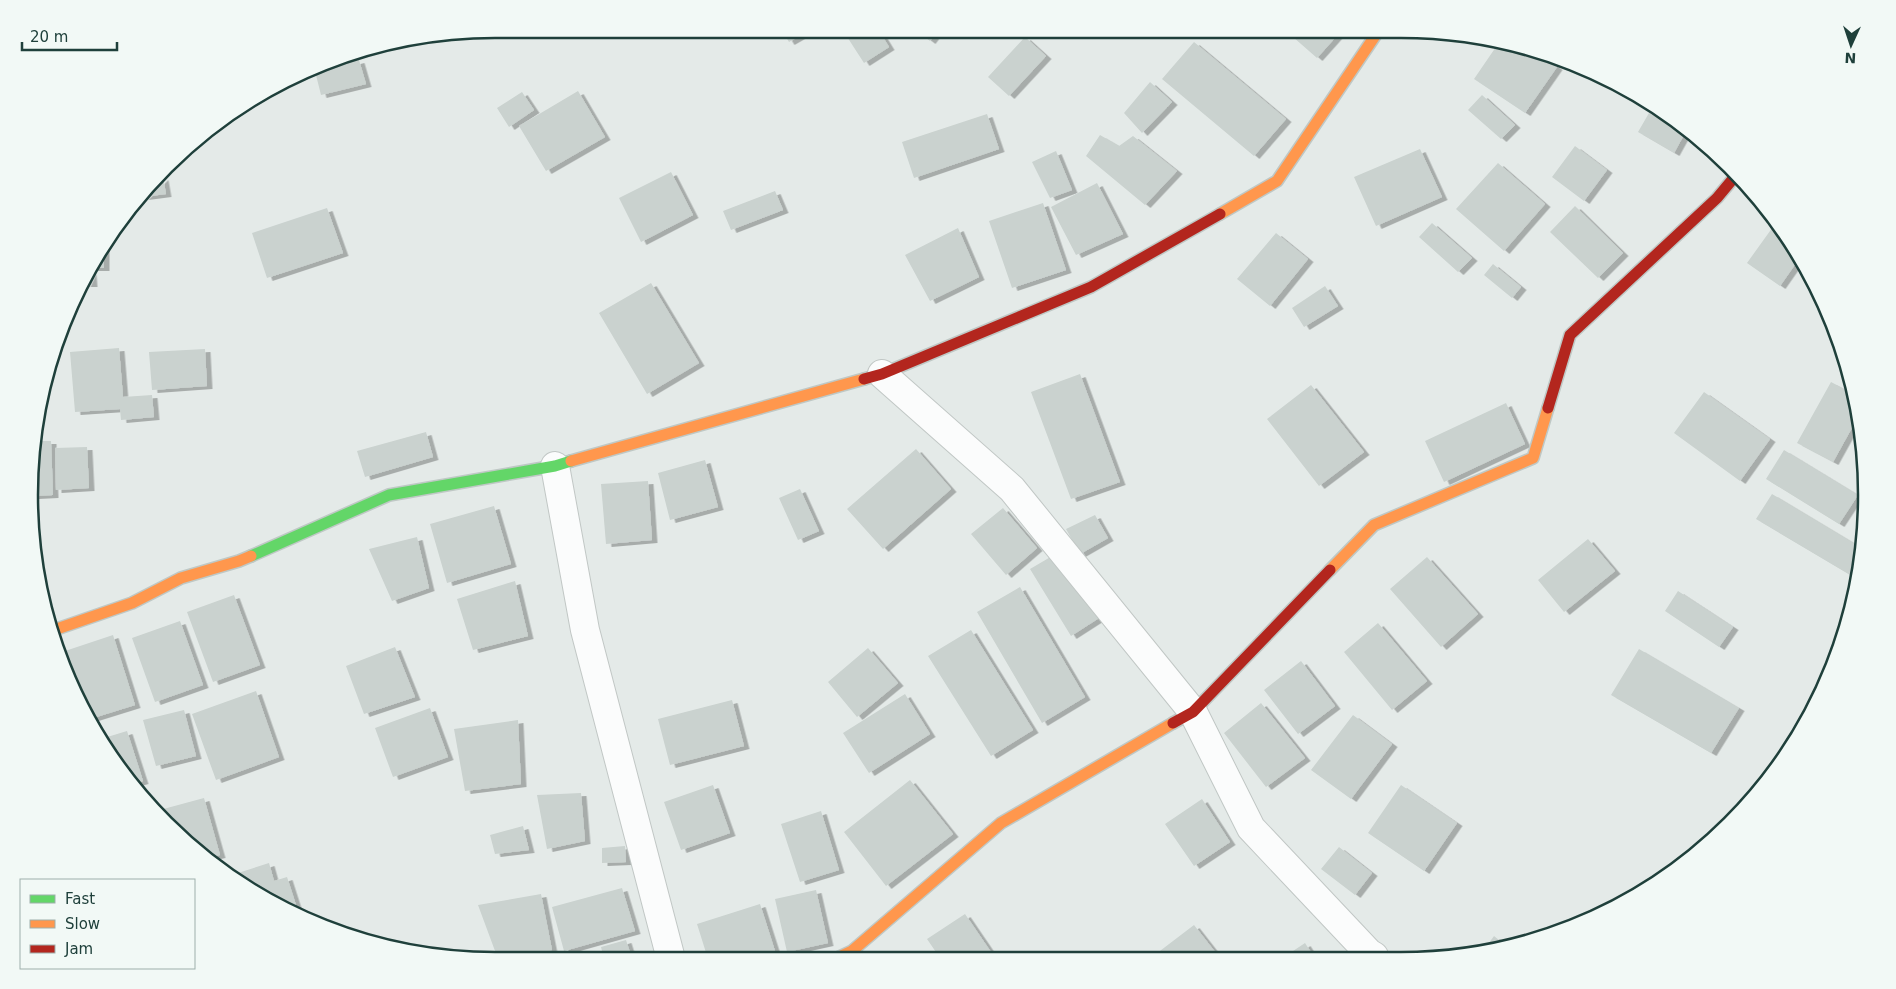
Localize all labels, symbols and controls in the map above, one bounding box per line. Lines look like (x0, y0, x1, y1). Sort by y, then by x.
scale bar (22, 20, 118, 52)
north arrow (1826, 20, 1876, 70)
text: 20 m (30, 28, 68, 46)
text: N (1844, 50, 1857, 66)
legend (20, 879, 195, 969)
text: Fast (65, 890, 95, 908)
text: Slow (65, 915, 100, 933)
text: Jam (64, 940, 93, 958)

